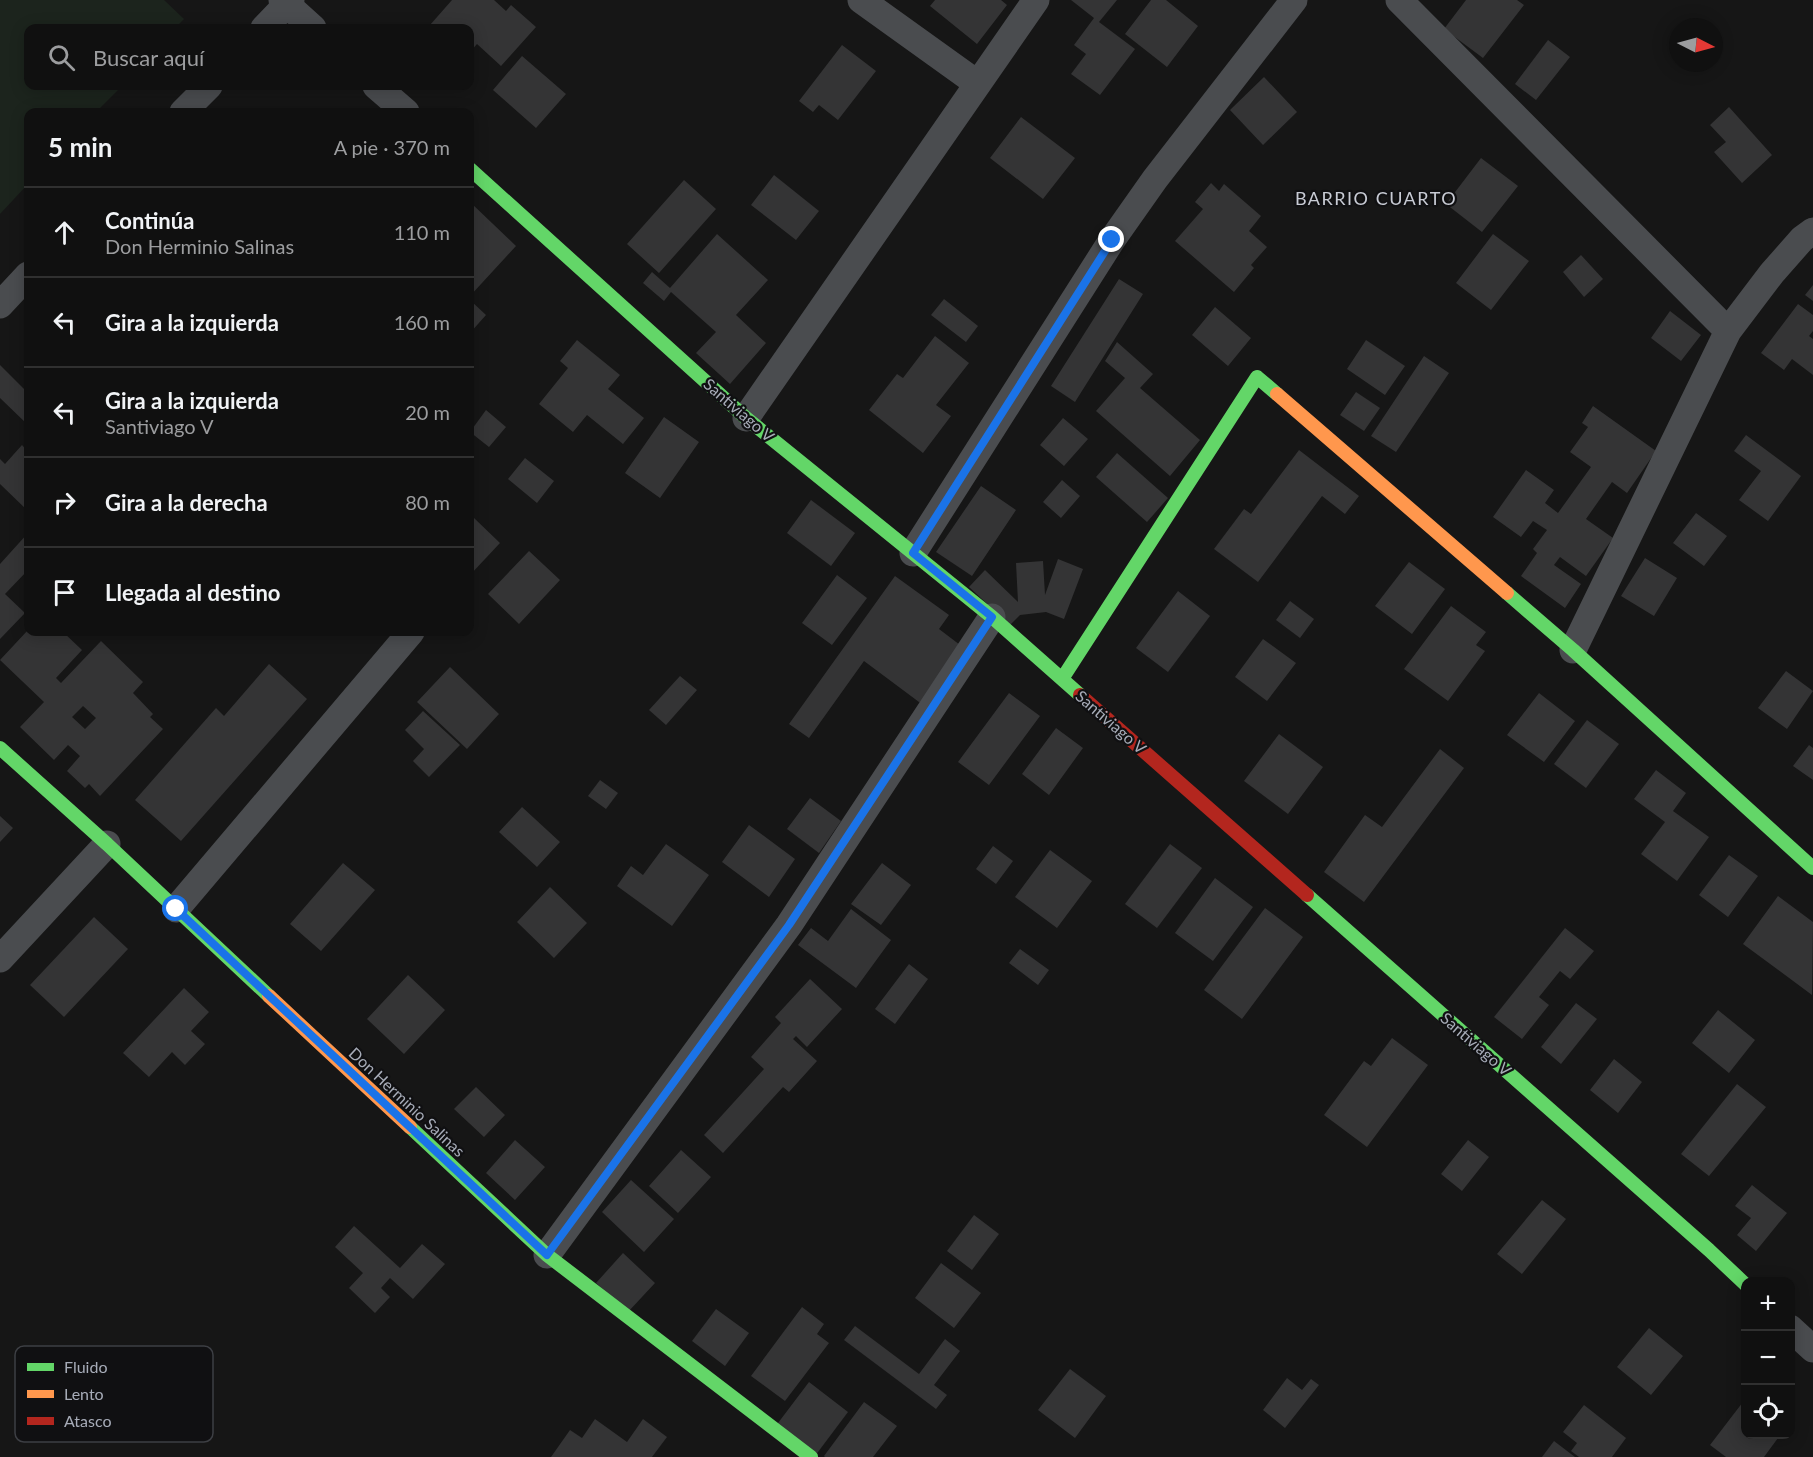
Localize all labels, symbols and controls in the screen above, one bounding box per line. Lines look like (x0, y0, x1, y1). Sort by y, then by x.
north arrow (1669, 18, 1723, 72)
search box (24, 24, 474, 90)
icon: search (45, 41, 78, 74)
text: Buscar aquí (93, 44, 204, 71)
text: 5 min (48, 131, 112, 163)
text: A pie · 370 m (334, 135, 450, 159)
district label: BARRIO CUARTO (1295, 187, 1457, 209)
text: Continúa (105, 207, 194, 234)
icon: ahead (48, 216, 81, 249)
text: 110 m (394, 220, 450, 244)
route end (1098, 226, 1124, 252)
text: Don Herminio Salinas (105, 234, 294, 258)
icon: left (48, 306, 81, 339)
text: Gira a la izquierda (105, 309, 279, 336)
text: 160 m (394, 310, 450, 334)
street label: Santiviago V (700, 374, 778, 445)
text: Gira a la izquierda (105, 387, 279, 414)
icon: left (48, 396, 81, 429)
text: 20 m (405, 400, 450, 424)
text: Santiviago V (105, 414, 214, 438)
icon: right (48, 486, 81, 519)
text: Gira a la derecha (105, 489, 268, 516)
text: 80 m (405, 490, 450, 514)
icon: arrive (48, 576, 81, 609)
text: Llegada al destino (105, 579, 281, 606)
street label: Santiviago V (1072, 686, 1150, 757)
route start (162, 895, 188, 921)
street label: Santiviago V (1437, 1008, 1515, 1079)
street label: Don Herminio Salinas (346, 1043, 469, 1160)
map controls (1741, 1277, 1795, 1439)
button: + (1741, 1277, 1795, 1331)
button: − (1741, 1331, 1795, 1385)
legend (15, 1346, 213, 1442)
text: Fluido (64, 1357, 107, 1376)
text: Lento (64, 1384, 104, 1403)
button: locate (1741, 1385, 1795, 1439)
text: Atasco (64, 1411, 112, 1430)

